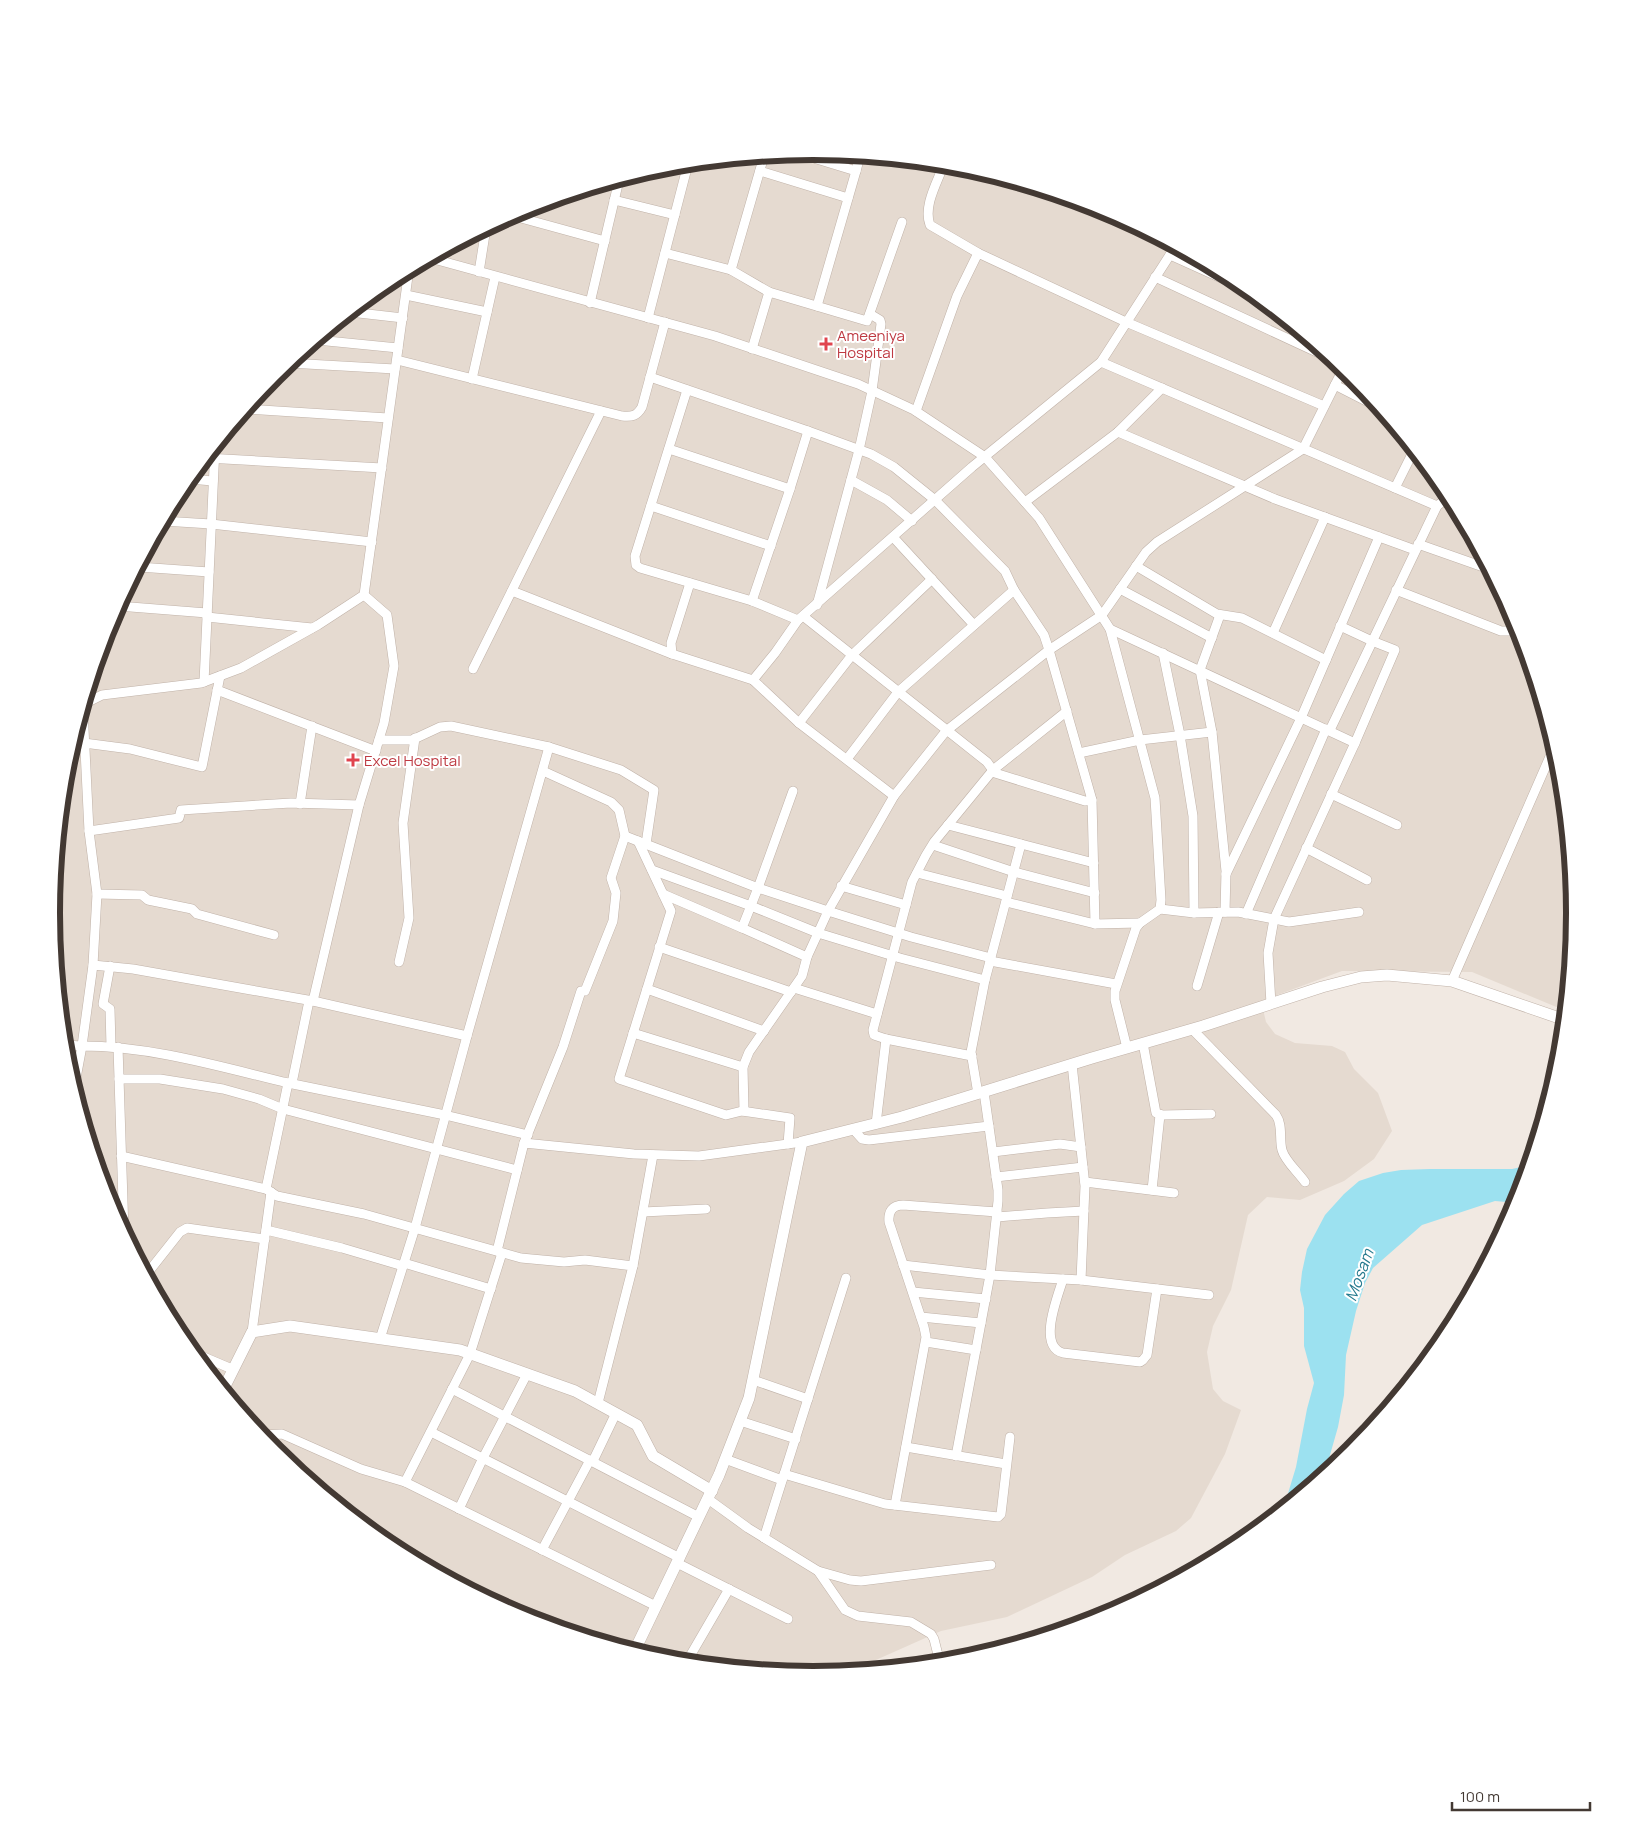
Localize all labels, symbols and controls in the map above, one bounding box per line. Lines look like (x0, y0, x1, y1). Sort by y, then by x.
place label: Ameeniya Hospital (837, 325, 905, 363)
marker: Ameeniya Hospital (819, 337, 833, 351)
place label: Excel Hospital (364, 750, 461, 771)
marker: Excel Hospital (346, 753, 360, 767)
water label: Mosam (1339, 1245, 1379, 1304)
scale bar (1452, 1780, 1590, 1812)
text: 100 m (1460, 1786, 1500, 1807)

